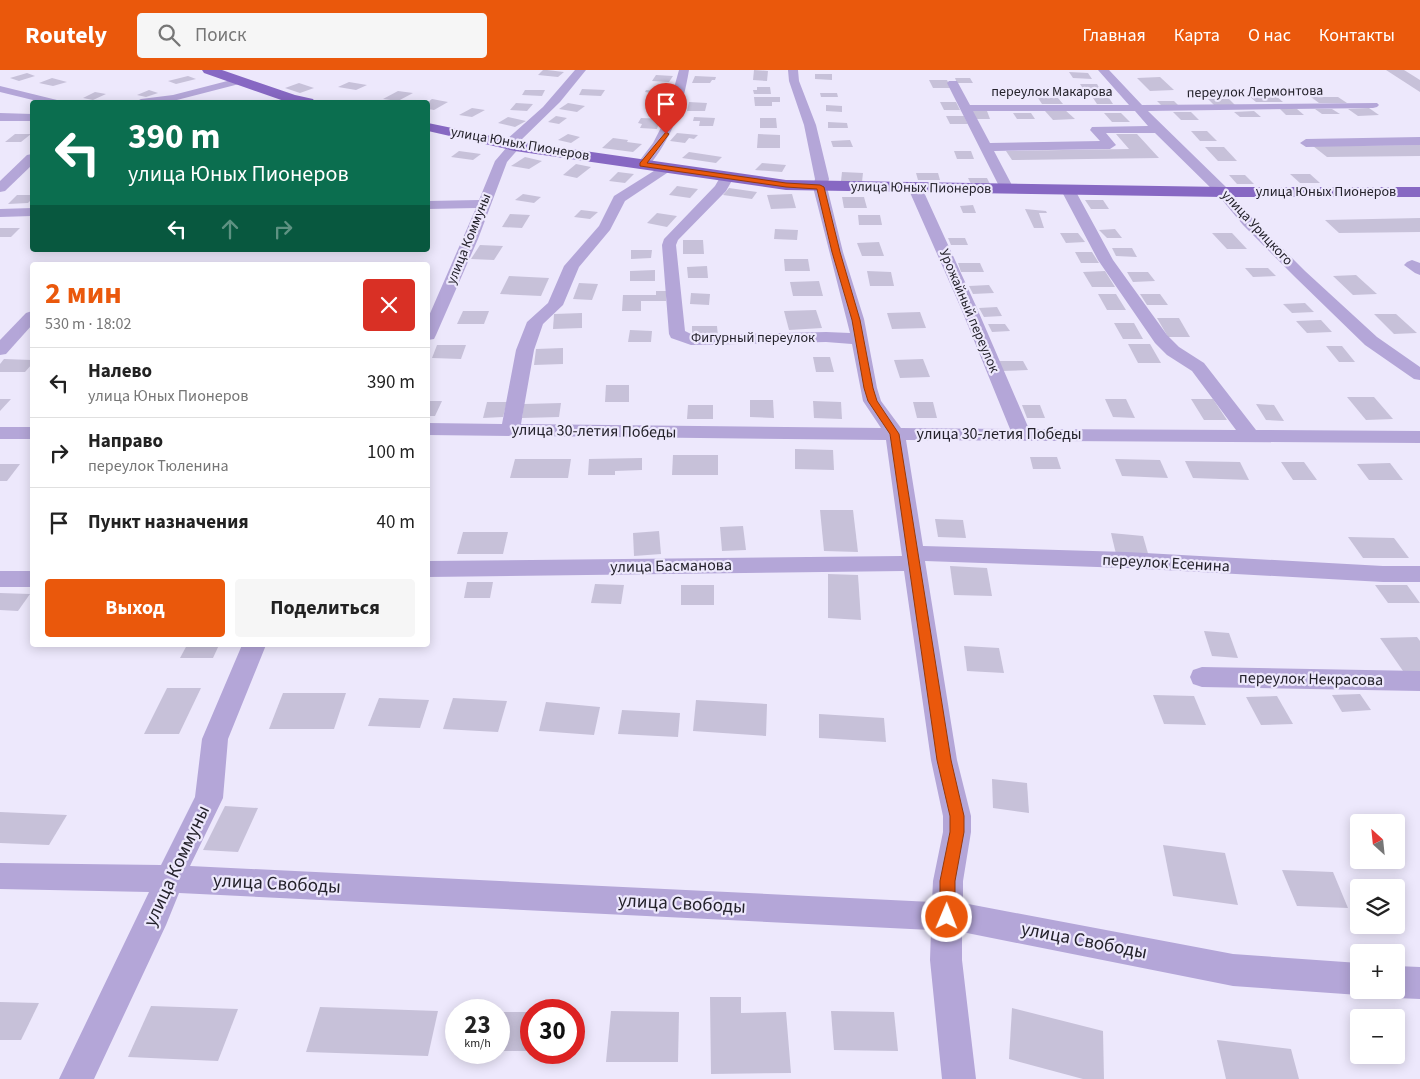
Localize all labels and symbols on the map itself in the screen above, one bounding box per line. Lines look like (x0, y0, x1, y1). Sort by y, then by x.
street label: переулок Лермонтова (1187, 81, 1323, 103)
street label: переулок Макарова (991, 82, 1113, 102)
pin (645, 83, 687, 134)
street label: улица Юных Пионеров (449, 122, 591, 166)
street label: улица Юных Пионеров (851, 177, 991, 199)
street label: улица Юных Пионеров (1256, 182, 1396, 202)
street label: улица Урицкого (1217, 186, 1297, 270)
street label: улица Коммуны (442, 190, 496, 288)
street label: Урожайный переулок (934, 246, 1004, 376)
street label: Фигурный переулок (691, 328, 815, 348)
street label: улица 30-летия Победы (511, 419, 677, 443)
street label: улица 30-летия Победы (917, 423, 1081, 445)
street label: переулок Есенина (1102, 549, 1230, 577)
street label: улица Басманова (610, 554, 732, 578)
street label: переулок Некрасова (1239, 667, 1383, 691)
street label: улица Коммуны (137, 801, 217, 931)
north arrow (1350, 814, 1405, 869)
street label: улица Свободы (212, 867, 342, 901)
street label: улица Свободы (617, 887, 747, 921)
position arrow (920, 890, 972, 942)
street label: улица Свободы (1019, 916, 1149, 966)
speed limit sign: 30 (520, 999, 585, 1064)

